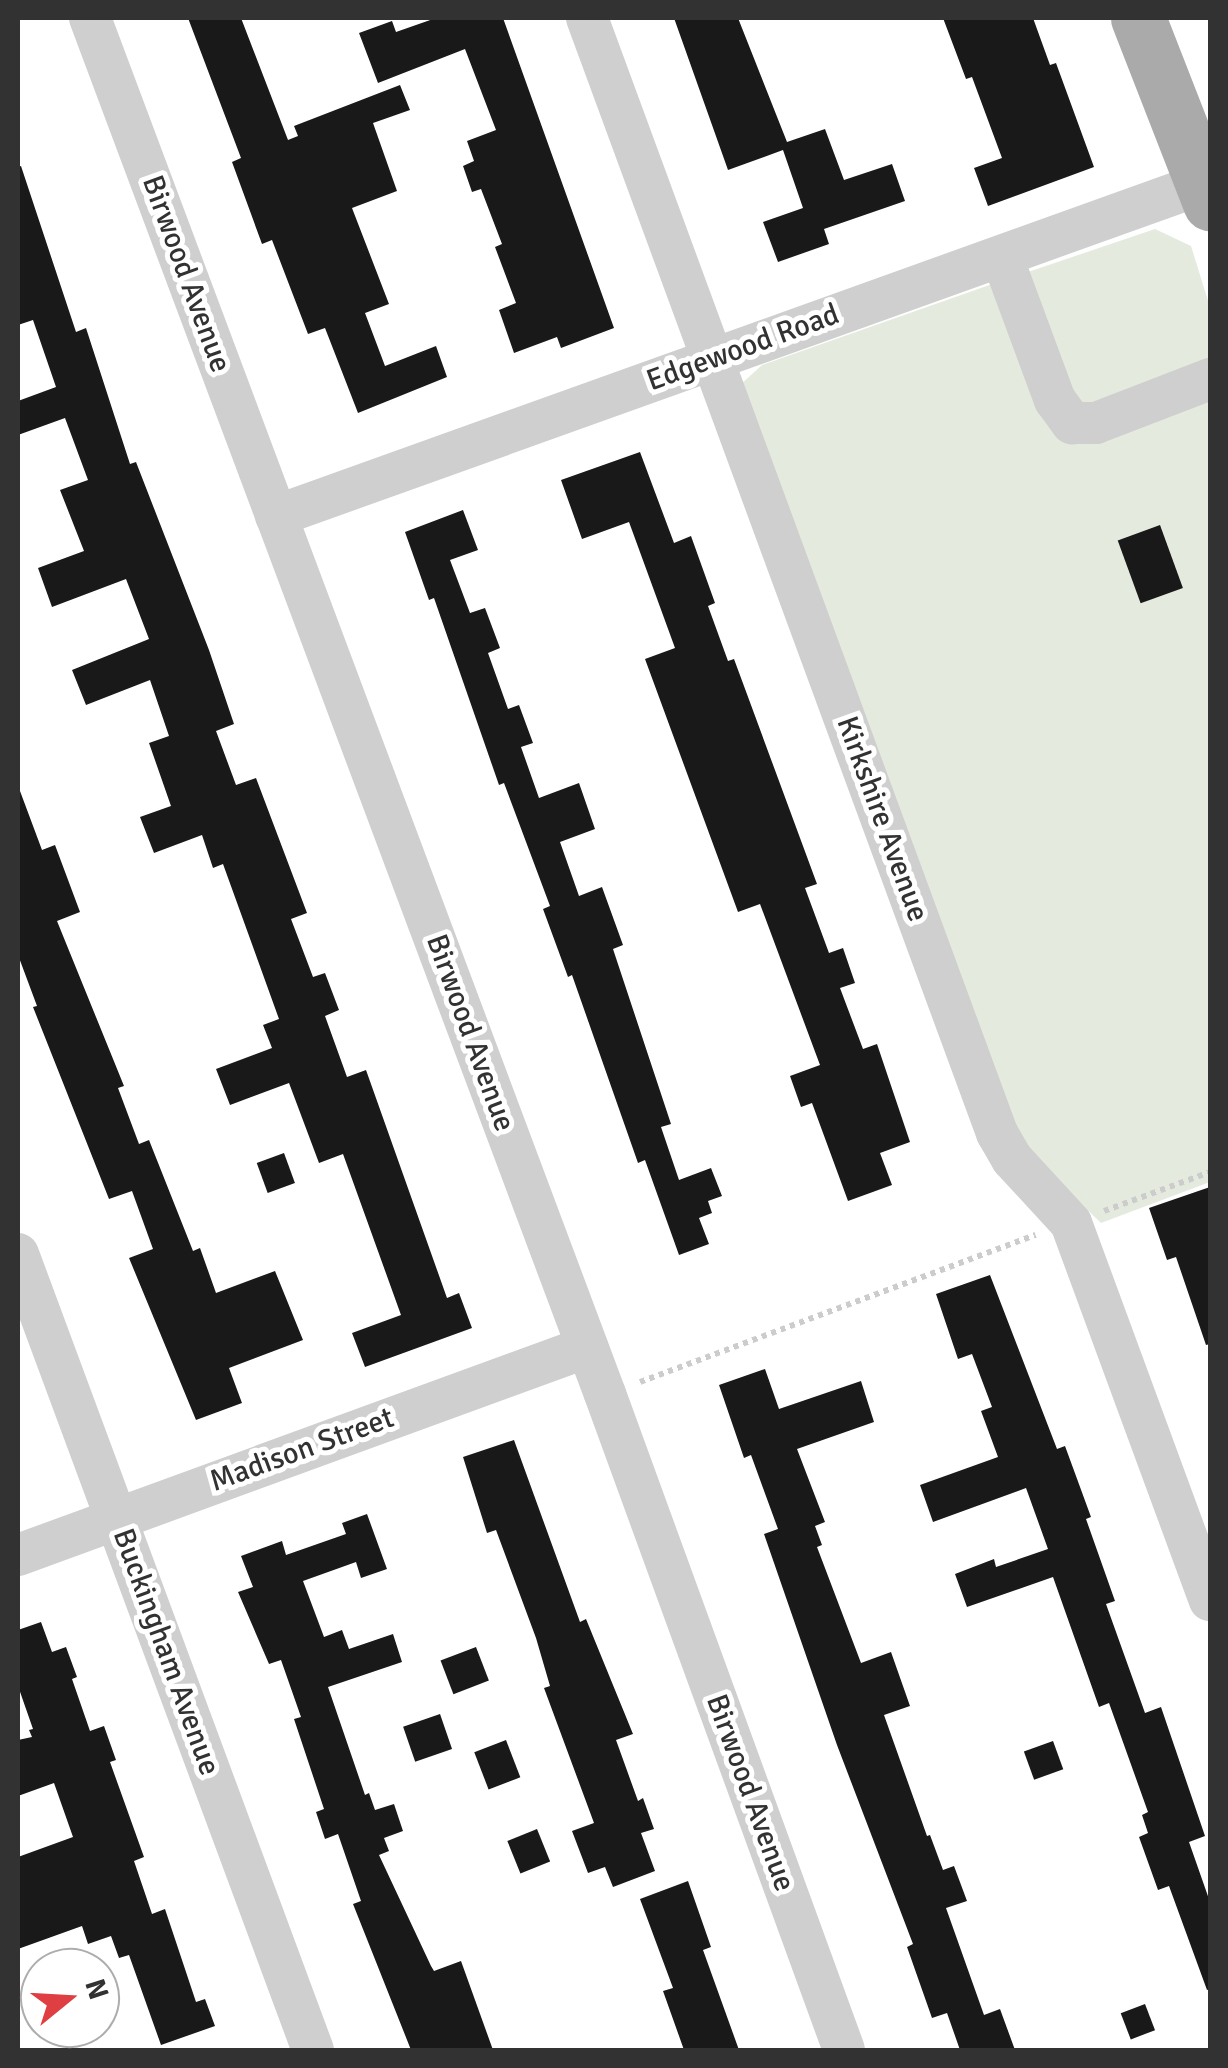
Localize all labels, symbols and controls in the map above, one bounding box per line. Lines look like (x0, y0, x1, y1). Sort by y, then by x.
street label: Birwood Avenue (134, 171, 238, 377)
street label: Edgewood Road (642, 297, 844, 399)
street label: Kirkshire Avenue (828, 712, 936, 926)
street label: Birwood Avenue (418, 930, 522, 1136)
street label: Madison Street (205, 1400, 399, 1500)
street label: Buckingham Avenue (105, 1524, 227, 1780)
street label: Birwood Avenue (698, 1690, 802, 1896)
north arrow (20, 1948, 120, 2048)
text: N (77, 1975, 116, 2004)

